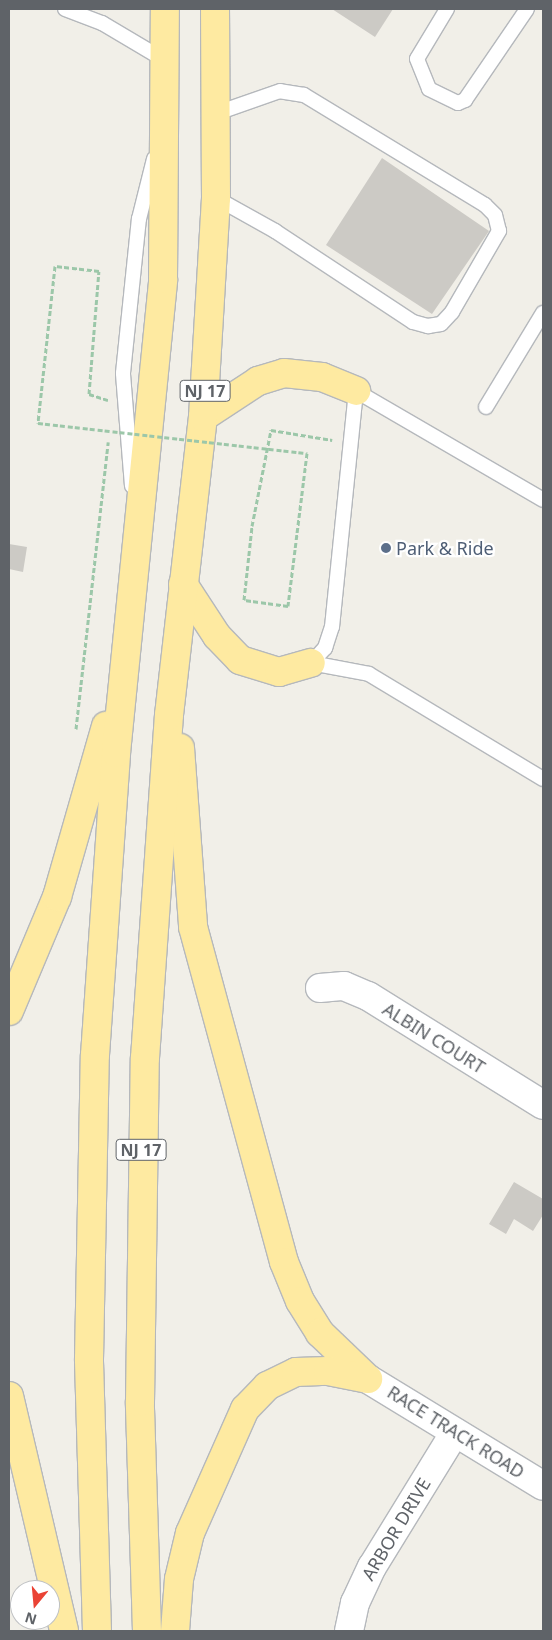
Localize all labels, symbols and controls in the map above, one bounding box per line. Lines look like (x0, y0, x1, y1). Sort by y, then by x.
road number: NJ 17 (179, 378, 231, 404)
place label: Park & Ride (396, 537, 494, 559)
marker: Park & Ride (380, 542, 392, 554)
street label: ALBIN COURT (379, 998, 489, 1078)
road number: NJ 17 (115, 1136, 167, 1164)
street label: RACE TRACK ROAD (384, 1381, 528, 1483)
street label: ARBOR DRIVE (357, 1474, 435, 1584)
north arrow (10, 1580, 60, 1630)
text: N (23, 1608, 39, 1630)

